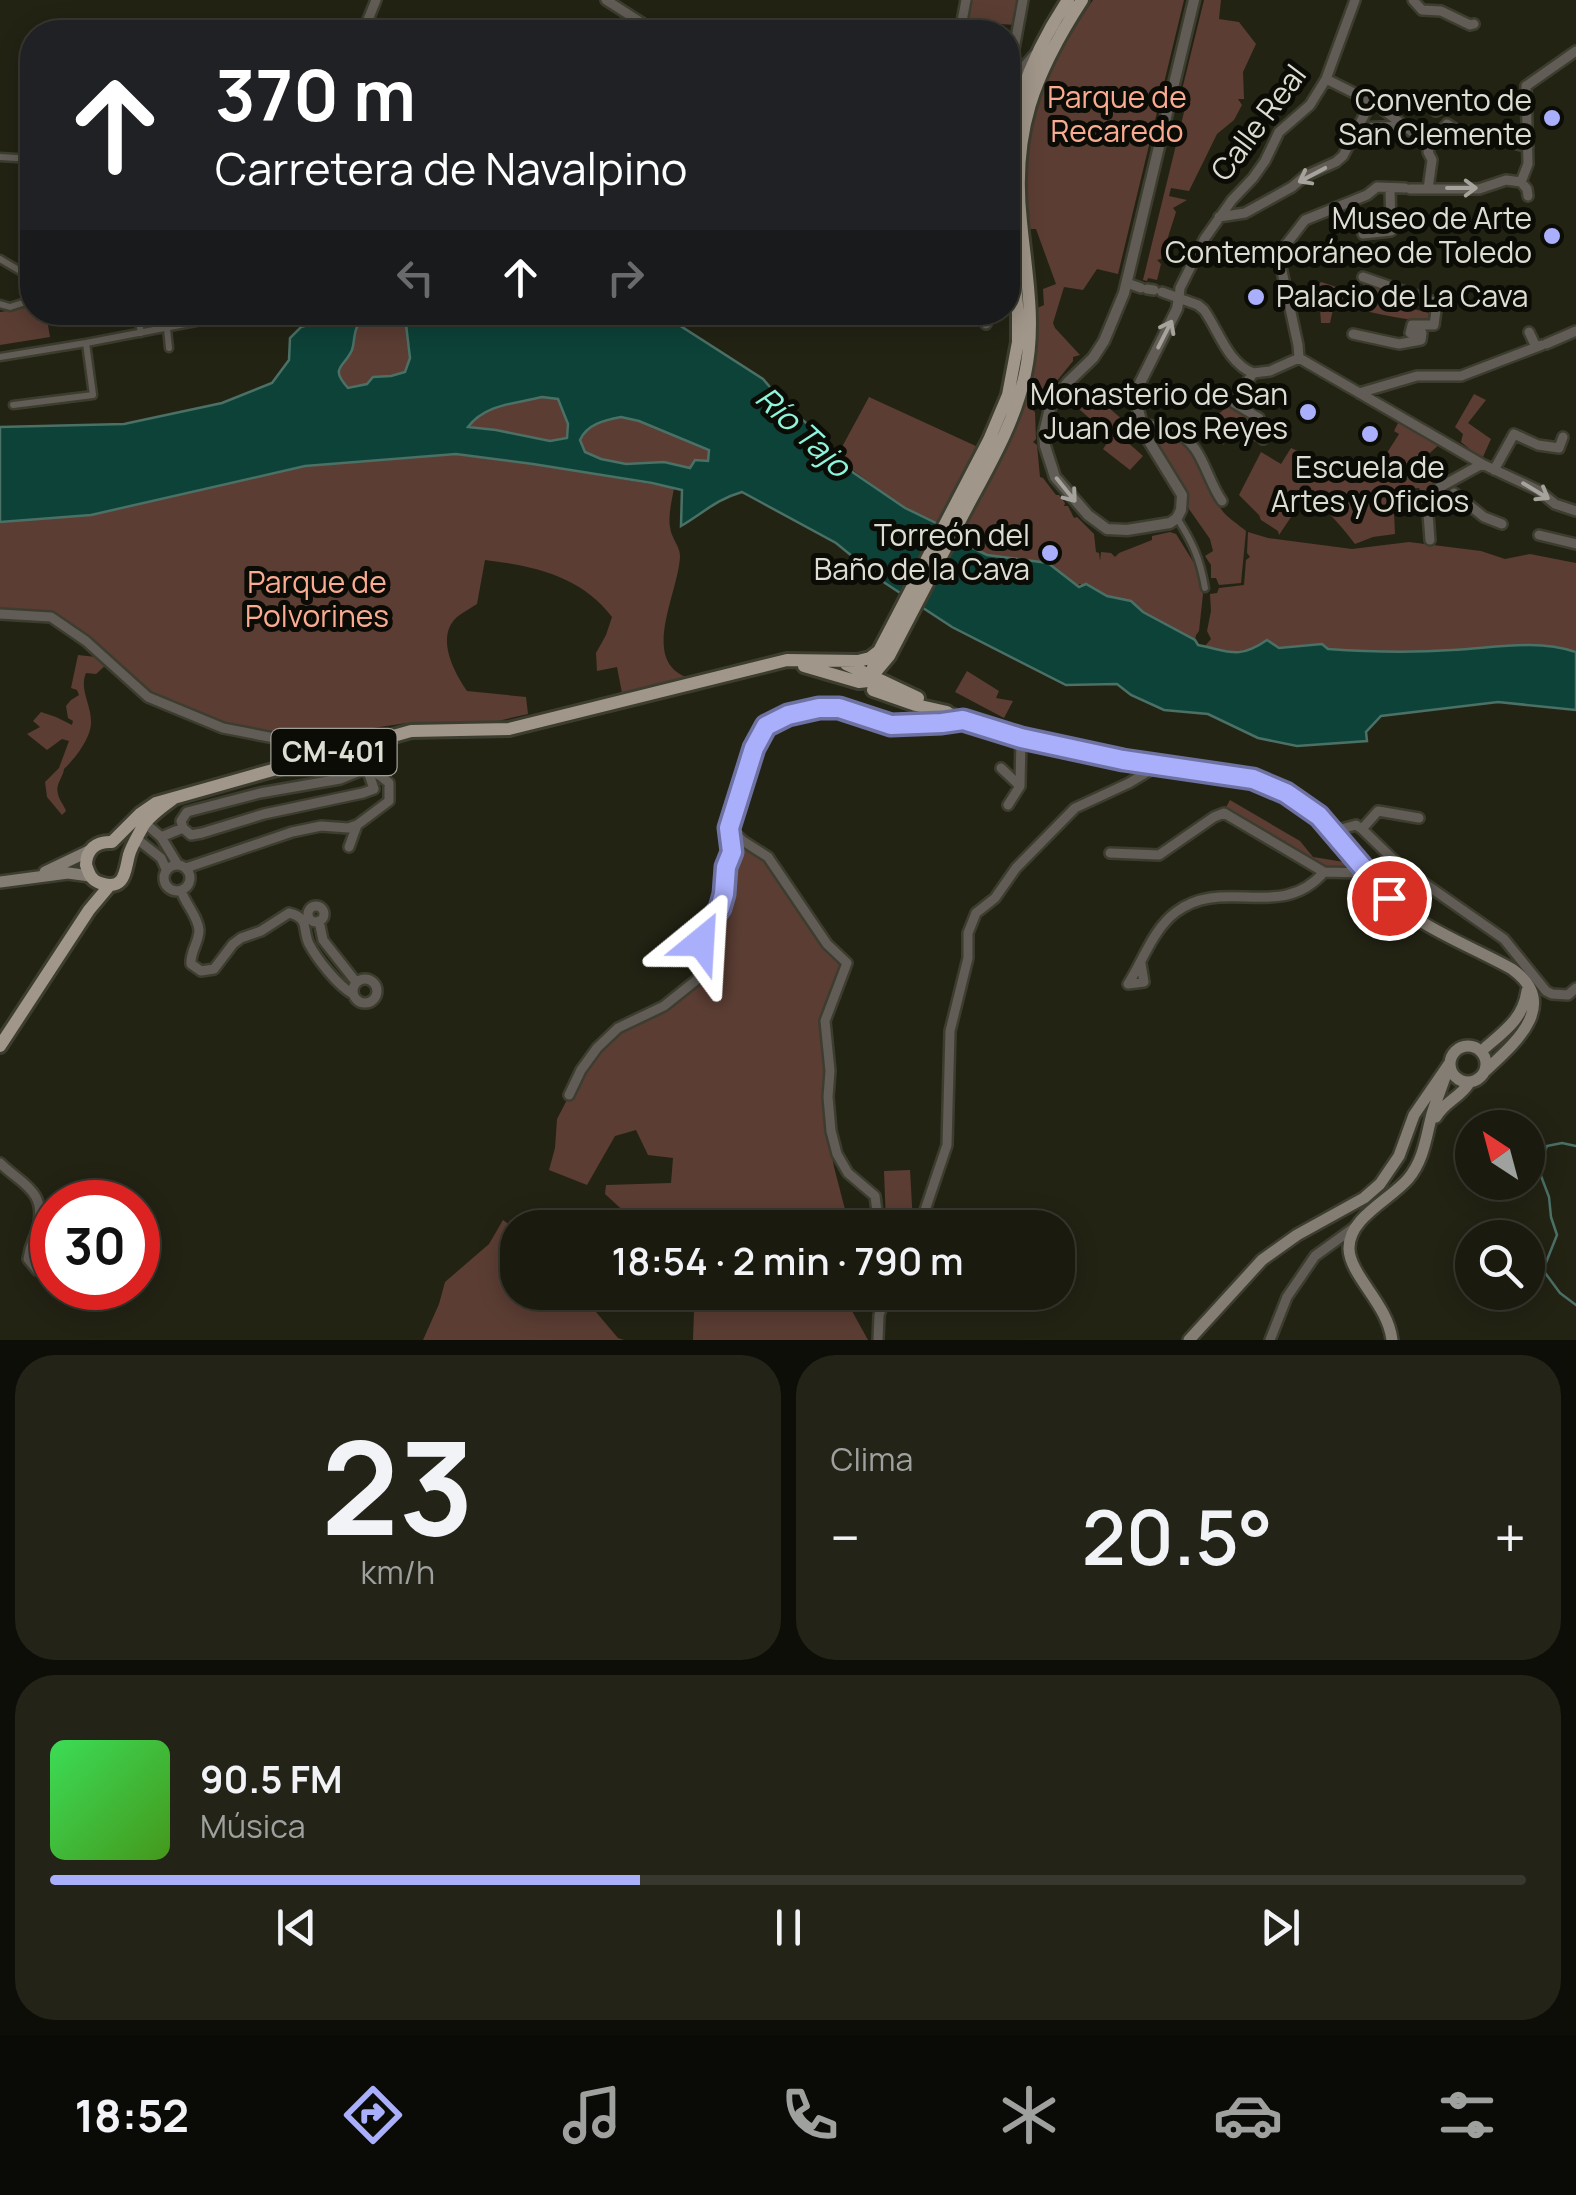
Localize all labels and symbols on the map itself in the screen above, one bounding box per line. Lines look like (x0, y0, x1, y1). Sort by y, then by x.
street label: Calle Real (1201, 56, 1315, 189)
park label: Parque de Recaredo (1047, 76, 1187, 151)
place label: Convento de San Clemente (1338, 79, 1532, 154)
marker: Convento de San Clemente (1541, 107, 1563, 129)
one-way arrow (1298, 165, 1327, 185)
one-way arrow (1445, 179, 1477, 198)
place label: Museo de Arte Contemporáneo de Toledo (1165, 197, 1532, 272)
marker: Museo de Arte Contemporáneo de Toledo (1541, 225, 1563, 247)
place label: Palacio de La Cava (1276, 275, 1529, 316)
marker: Palacio de La Cava (1245, 286, 1267, 308)
one-way arrow (1156, 320, 1175, 350)
place label: Monasterio de San Juan de los Reyes (1030, 373, 1288, 448)
water label: Río Tajo (747, 376, 862, 488)
marker: Monasterio de San Juan de los Reyes (1297, 401, 1319, 423)
marker: Escuela de Artes y Oficios (1359, 423, 1381, 445)
place label: Escuela de Artes y Oficios (1271, 446, 1469, 521)
one-way arrow (1055, 476, 1077, 502)
one-way arrow (1521, 481, 1549, 501)
place label: Torreón del Baño de la Cava (814, 514, 1030, 589)
marker: Torreón del Baño de la Cava (1039, 542, 1061, 564)
park label: Parque de Polvorines (245, 561, 389, 636)
road number: CM-401 (272, 729, 396, 775)
pin (1347, 856, 1432, 941)
position arrow (649, 890, 753, 994)
north arrow (1455, 1110, 1545, 1200)
speed limit sign: 30 (30, 1180, 160, 1310)

